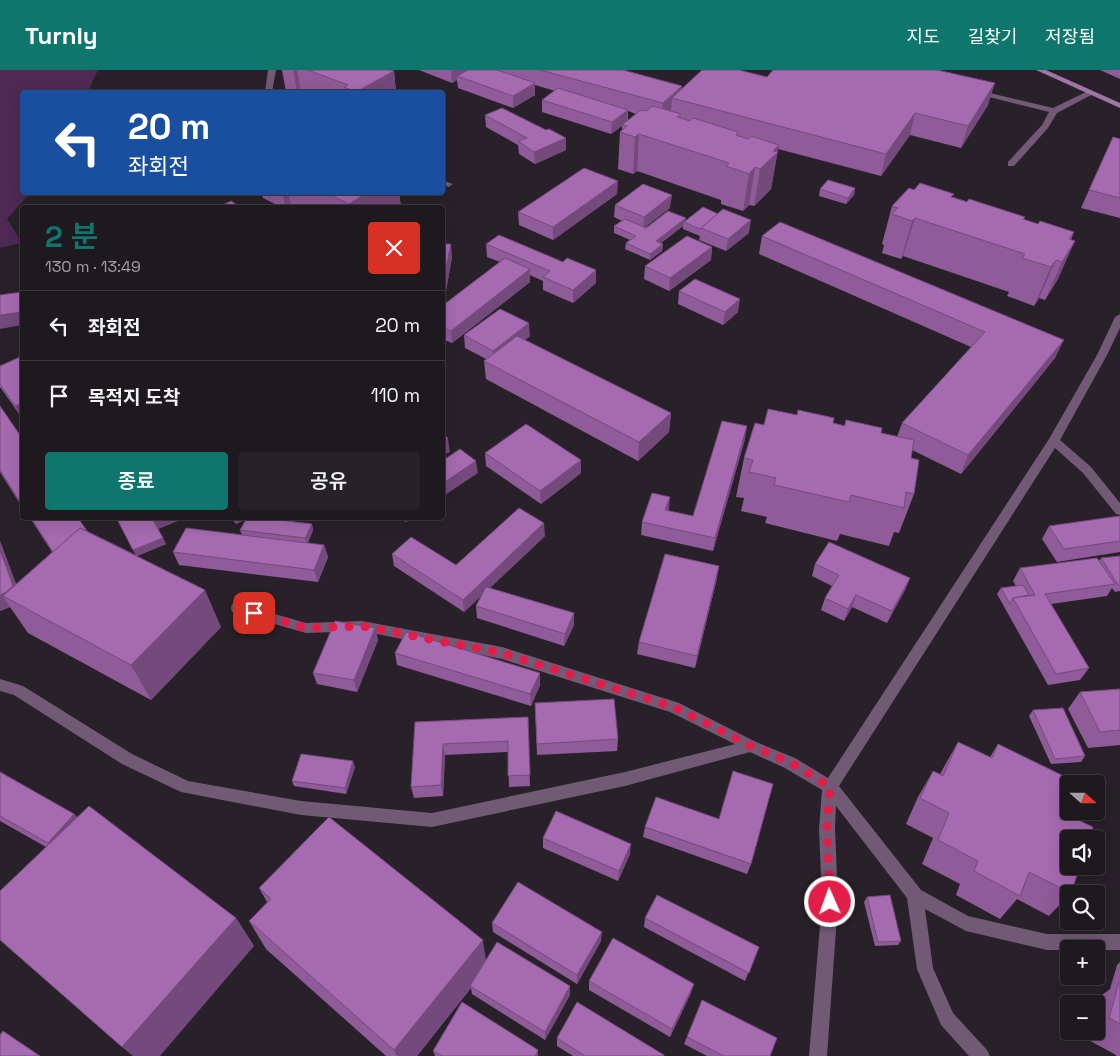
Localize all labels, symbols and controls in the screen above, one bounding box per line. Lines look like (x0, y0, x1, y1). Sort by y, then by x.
text: Turnly (25, 20, 98, 51)
text: 지도 (907, 25, 940, 48)
text: 길찾기 (968, 25, 1017, 48)
text: 저장됨 (1045, 25, 1095, 48)
text: 20 m (128, 105, 210, 149)
icon: left (45, 110, 110, 175)
text: 좌회전 (128, 152, 189, 180)
text: 2 분 (45, 217, 98, 256)
button: close (368, 222, 420, 274)
text: 130 m · 13:49 (45, 256, 141, 277)
icon: left (45, 312, 73, 340)
text: 20 m (375, 313, 420, 338)
text: 좌회전 (88, 315, 140, 340)
icon: arrive (45, 382, 73, 410)
text: 110 m (371, 383, 420, 408)
text: 목적지 도착 (88, 385, 180, 410)
button: 종료 (45, 452, 228, 510)
button: 공유 (238, 452, 420, 510)
pin (233, 592, 275, 634)
icon: arrive (240, 599, 268, 627)
north arrow (1060, 775, 1105, 820)
map controls (1060, 775, 1105, 1040)
button: sound (1060, 830, 1105, 875)
position arrow (803, 875, 855, 927)
button: search (1060, 885, 1105, 930)
button: + (1060, 940, 1105, 985)
button: − (1060, 995, 1105, 1040)

